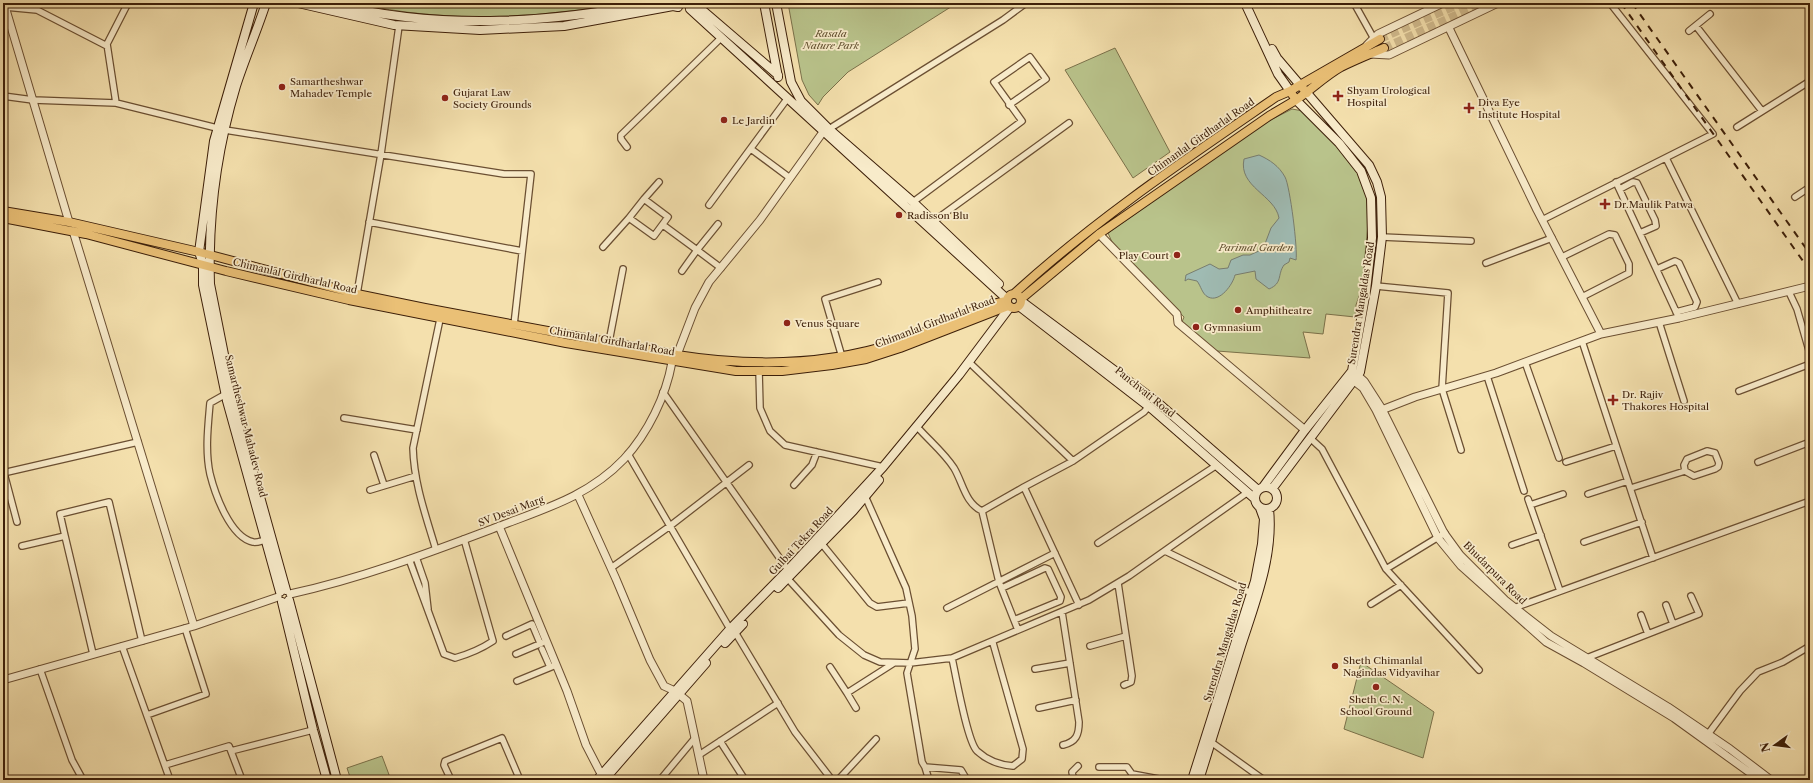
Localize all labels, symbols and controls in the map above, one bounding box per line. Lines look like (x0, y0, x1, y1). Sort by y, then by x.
park label: Rasala Nature Park (802, 27, 860, 52)
place label: Samartheshwar Mahadev Temple (290, 75, 372, 100)
marker: Samartheshwar Mahadev Temple (277, 82, 287, 92)
place label: Shyam Urological Hospital (1347, 84, 1430, 109)
place label: Gujarat Law Society Grounds (453, 86, 532, 111)
marker: Shyam Urological Hospital (1332, 90, 1344, 102)
marker: Gujarat Law Society Grounds (440, 93, 450, 103)
street label: Chimanlal Girdharlal Road (1145, 95, 1257, 179)
place label: Diva Eye Institute Hospital (1478, 96, 1560, 121)
marker: Diva Eye Institute Hospital (1463, 102, 1475, 114)
place label: Le Jardin (732, 114, 776, 127)
marker: Le Jardin (719, 115, 729, 125)
marker: Dr.Maulik Patwa (1599, 198, 1611, 210)
place label: Dr.Maulik Patwa (1614, 198, 1694, 211)
place label: Radisson Blu (907, 209, 969, 222)
marker: Radisson Blu (894, 210, 904, 220)
park label: Parimal Garden (1218, 241, 1293, 254)
street label: Surendra Mangaldas Road (1345, 241, 1377, 365)
place label: Play Court (1119, 249, 1169, 262)
marker: Play Court (1172, 250, 1182, 260)
street label: Chimanlal Girdharlal Road (231, 255, 359, 297)
street label: Chimanlal Girdharlal Road (873, 293, 997, 351)
place label: Amphitheatre (1245, 304, 1312, 317)
marker: Amphitheatre (1233, 305, 1243, 315)
place label: Venus Square (794, 317, 860, 330)
marker: Venus Square (782, 318, 792, 328)
place label: Gymnasium (1204, 321, 1262, 334)
marker: Gymnasium (1191, 322, 1201, 332)
street label: Chimanlal Girdharlal Road (548, 324, 676, 358)
street label: Samartheshwar Mahadev Road (222, 353, 270, 499)
street label: Panchvati Road (1112, 364, 1178, 420)
place label: Dr. Rajiv Thakores Hospital (1622, 388, 1709, 413)
marker: Dr. Rajiv Thakores Hospital (1607, 394, 1619, 406)
street label: SV Desai Marg (476, 492, 546, 529)
street label: Gulbai Tekra Road (766, 504, 836, 578)
street label: Bhudarpura Road (1461, 539, 1529, 607)
street label: Surendra Mangaldas Road (1201, 581, 1249, 703)
place label: Sheth Chimanlal Nagindas Vidyavihar (1343, 654, 1440, 679)
marker: Sheth Chimanlal Nagindas Vidyavihar (1330, 661, 1340, 671)
marker: Sheth C. N. School Ground (1371, 682, 1381, 692)
place label: Sheth C. N. School Ground (1340, 693, 1412, 718)
north arrow (1755, 725, 1795, 765)
text: N (1757, 741, 1773, 754)

